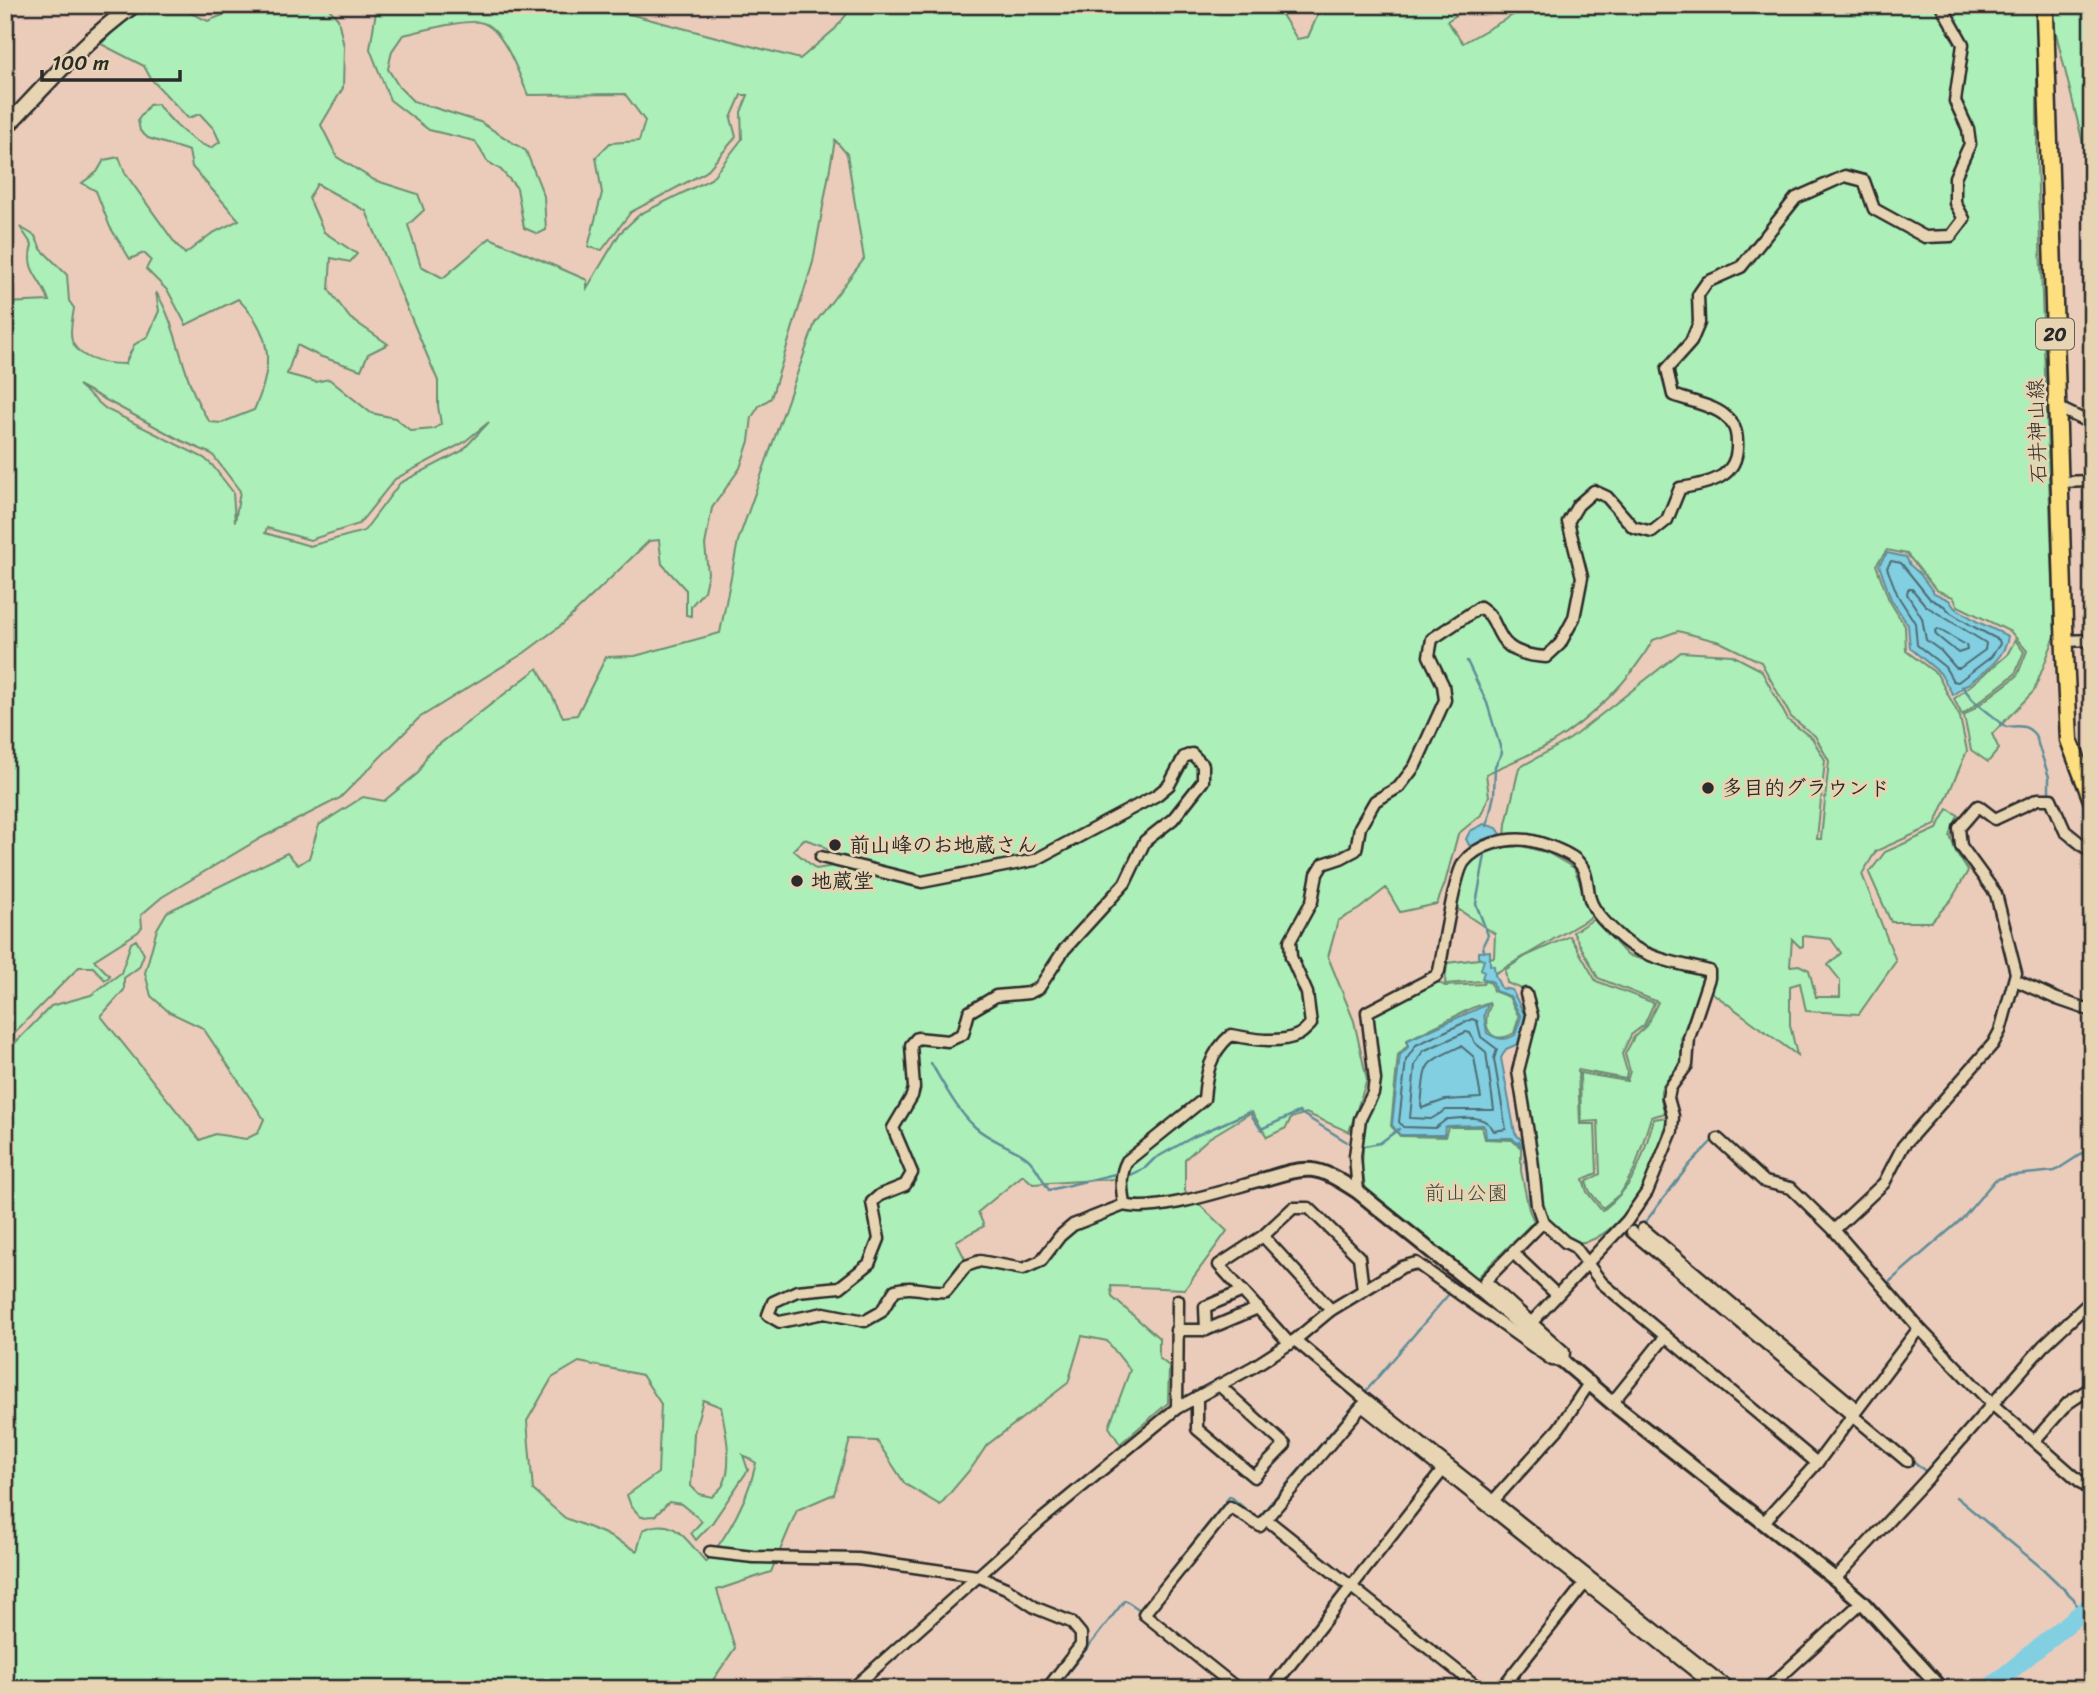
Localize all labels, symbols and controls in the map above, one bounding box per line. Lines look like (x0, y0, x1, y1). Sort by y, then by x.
scale bar (42, 38, 180, 82)
text: 100 m (52, 44, 109, 82)
road number: 20 (2036, 318, 2074, 350)
street label: 石井神山線 (2016, 378, 2058, 484)
place label: 多目的グラウンド (1722, 769, 1890, 807)
marker: 多目的グラウンド (1700, 780, 1716, 796)
place label: 前山峰のお地蔵さん (849, 826, 1038, 864)
marker: 前山峰のお地蔵さん (827, 837, 843, 853)
place label: 地蔵堂 (811, 862, 874, 900)
marker: 地蔵堂 (789, 873, 805, 889)
park label: 前山公園 (1424, 1174, 1508, 1212)

